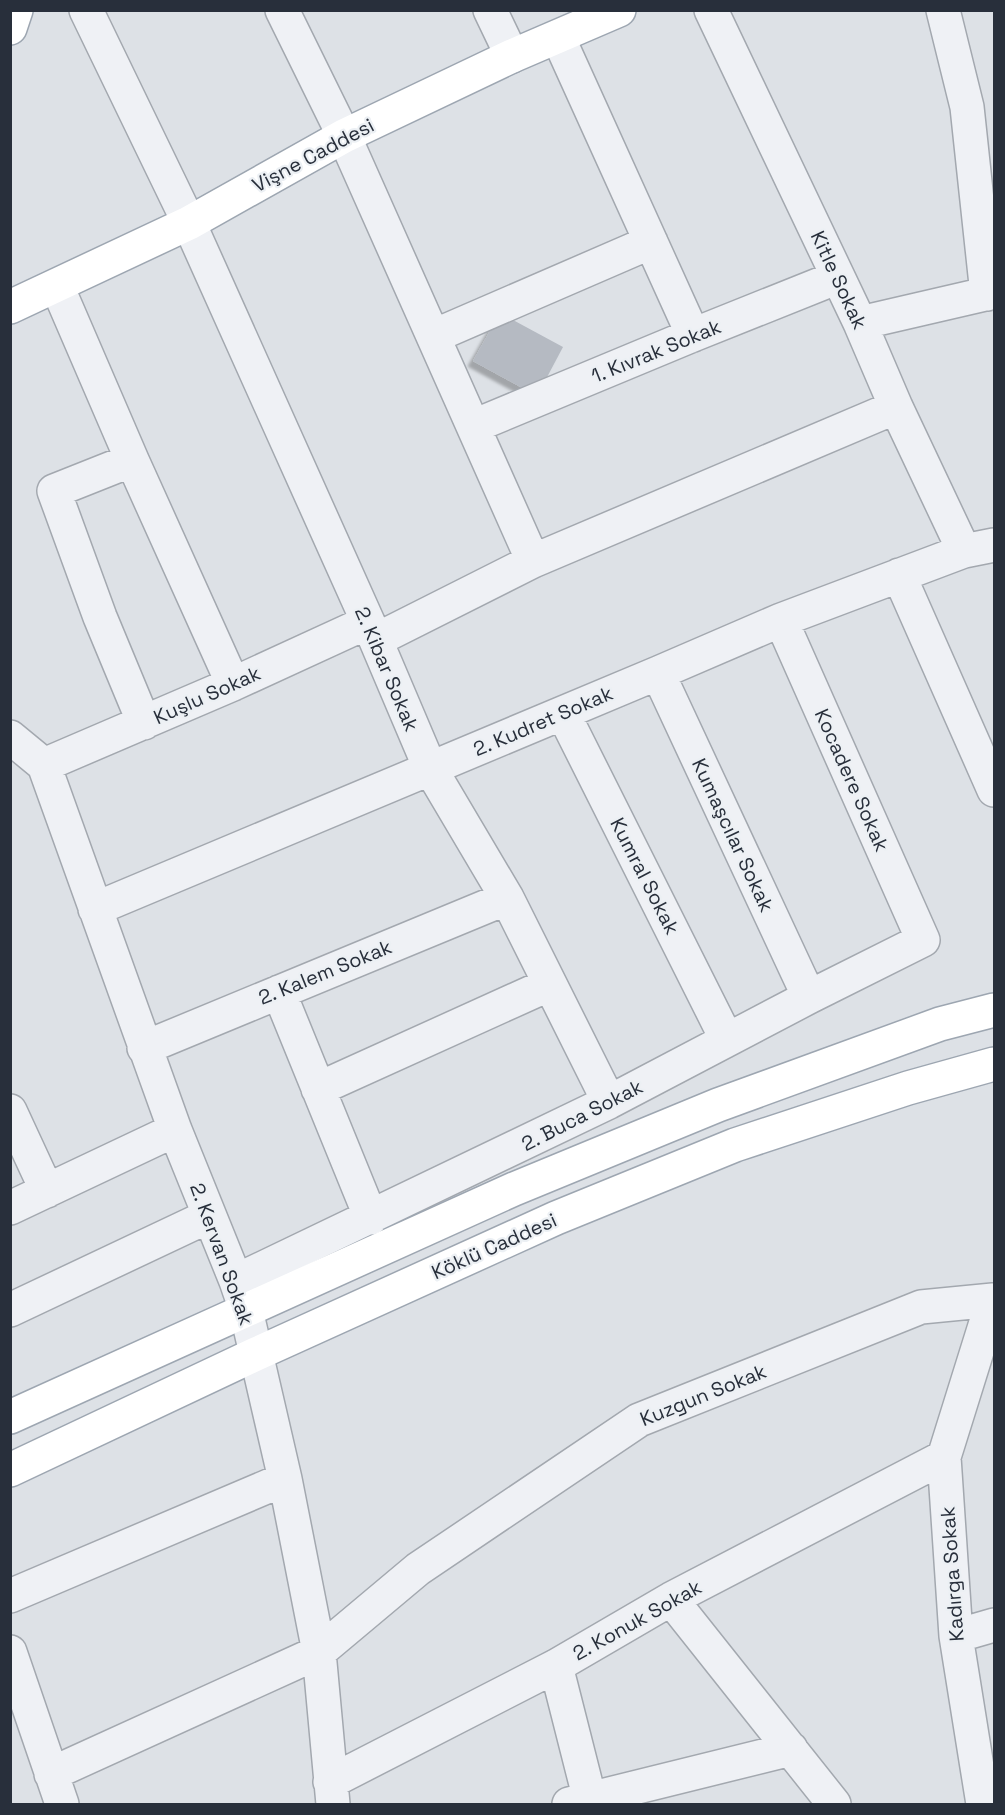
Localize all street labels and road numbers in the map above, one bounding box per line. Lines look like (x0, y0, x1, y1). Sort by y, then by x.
street label: Vişne Caddesi (248, 112, 378, 198)
street label: Kitle Sokak (805, 227, 873, 334)
street label: 1. Kıvrak Sokak (587, 313, 725, 389)
street label: 2. Kibar Sokak (349, 603, 425, 736)
street label: Kuşlu Sokak (149, 660, 265, 730)
street label: 2. Kudret Sokak (469, 680, 617, 762)
street label: Kocadere Sokak (809, 705, 895, 856)
street label: Kumaşcılar Sokak (686, 754, 780, 916)
street label: Kumral Sokak (604, 813, 686, 939)
street label: 2. Kalem Sokak (254, 933, 396, 1011)
street label: 2. Buca Sokak (517, 1073, 647, 1157)
street label: 2. Kervan Sokak (184, 1179, 260, 1329)
street label: Köklü Caddesi (427, 1207, 561, 1285)
street label: Kuzgun Sokak (636, 1358, 770, 1432)
street label: Kadırga Sokak (934, 1505, 970, 1642)
street label: 2. Konuk Sokak (568, 1574, 706, 1666)

